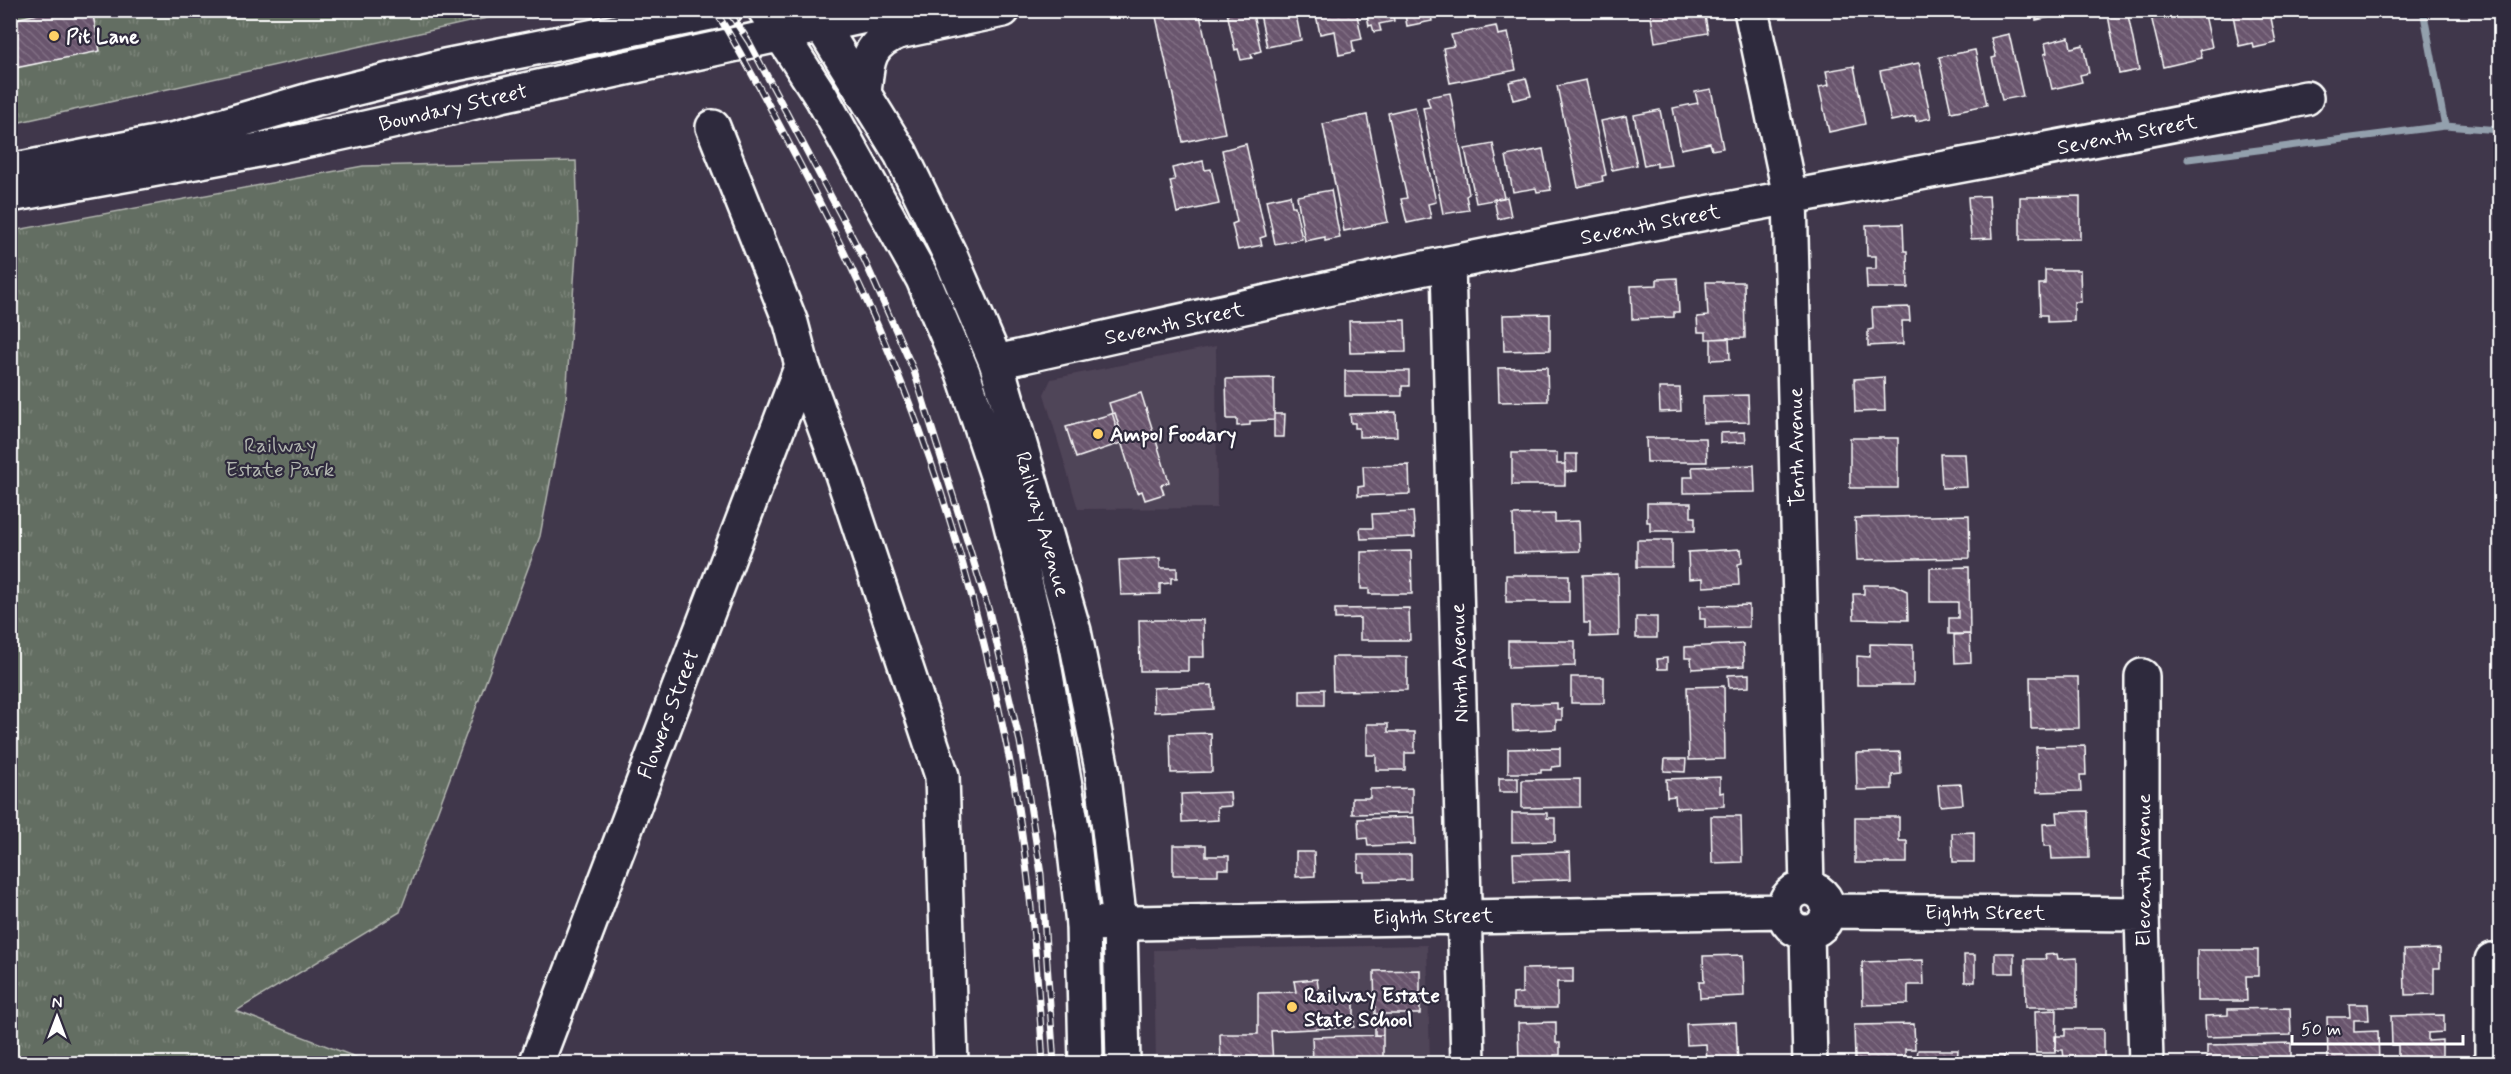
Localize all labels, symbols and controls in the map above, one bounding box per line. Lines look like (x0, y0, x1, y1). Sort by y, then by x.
place label: Pit Lane (66, 23, 139, 51)
marker: Pit Lane (47, 29, 61, 43)
street label: Boundary Street (376, 77, 530, 139)
street label: Seventh Street (2055, 108, 2200, 162)
street label: Seventh Street (1578, 198, 1723, 252)
street label: Seventh Street (1102, 295, 1247, 352)
street label: Tenth Avenue (1782, 387, 1812, 507)
place label: Ampol Foodary (1110, 421, 1236, 449)
marker: Ampol Foodary (1091, 427, 1105, 441)
park label: Railway Estate Park (226, 432, 335, 484)
street label: Railway Avenue (1008, 449, 1076, 600)
street label: Ninth Avenue (1444, 603, 1476, 723)
street label: Flowers Street (631, 646, 706, 783)
street label: Eleventh Avenue (2130, 793, 2158, 947)
street label: Eighth Street (1925, 899, 2046, 927)
street label: Eighth Street (1372, 902, 1494, 932)
place label: Railway Estate State School (1304, 982, 1440, 1034)
north arrow (27, 987, 87, 1047)
text: N (52, 993, 62, 1014)
marker: Railway Estate State School (1285, 1000, 1299, 1014)
scale bar (2292, 1008, 2463, 1046)
text: 50 m (2301, 1018, 2341, 1042)

